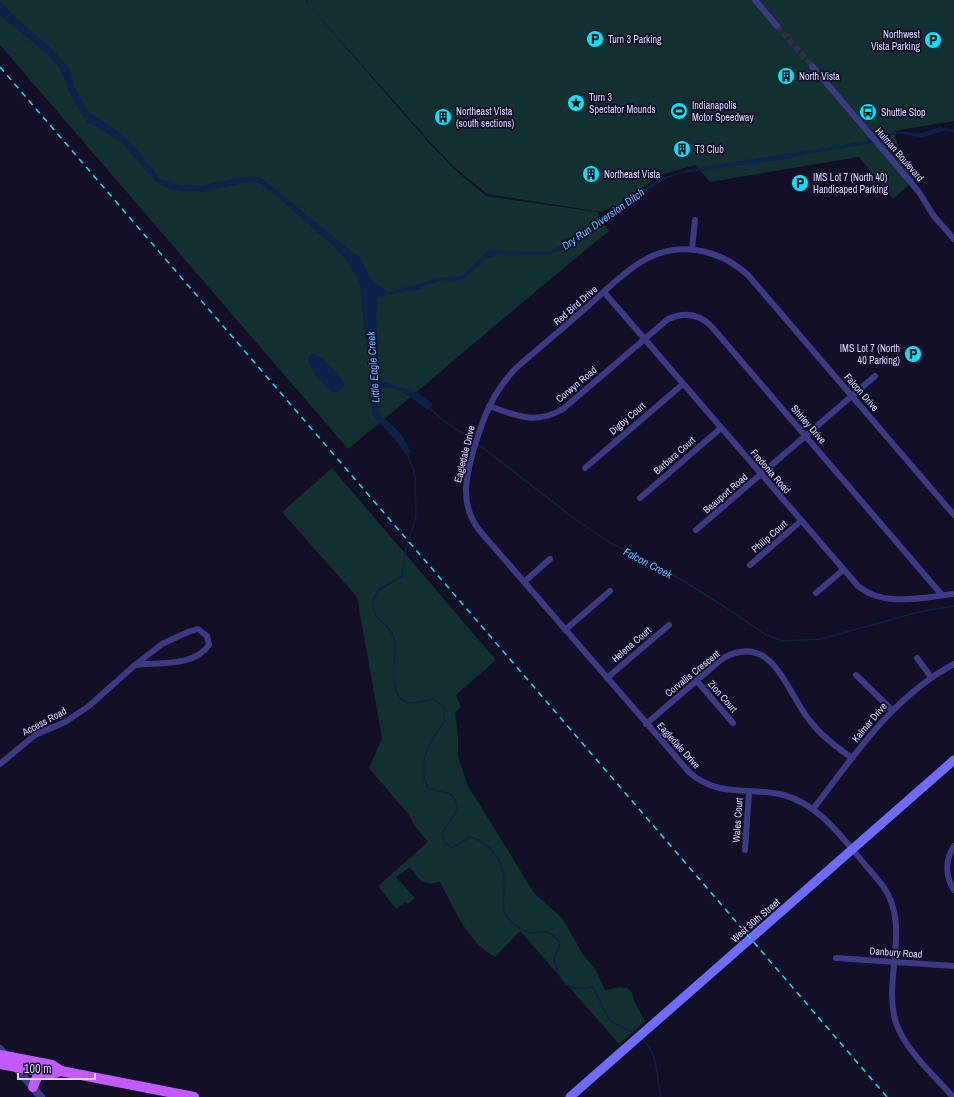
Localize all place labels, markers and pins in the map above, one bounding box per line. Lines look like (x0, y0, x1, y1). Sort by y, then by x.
place label: Northwest Vista Parking (871, 28, 921, 53)
parking icon: Turn 3 Parking (585, 29, 605, 49)
parking icon: Northwest Vista Parking (923, 30, 943, 50)
place label: Turn 3 Parking (608, 33, 662, 46)
building icon: North Vista (776, 66, 796, 86)
place label: North Vista (799, 70, 840, 83)
place label: Turn 3 Spectator Mounds (589, 91, 656, 116)
place icon: Turn 3 Spectator Mounds (566, 93, 586, 113)
place label: Indianapolis Motor Speedway (692, 99, 754, 124)
sports icon: Indianapolis Motor Speedway (669, 101, 689, 121)
bus stop icon: Shuttle Stop (858, 102, 878, 122)
place label: Northeast Vista (south sections) (456, 105, 515, 130)
place label: Shuttle Stop (881, 106, 926, 119)
building icon: Northeast Vista (south sections) (433, 107, 453, 127)
building icon: T3 Club (672, 139, 692, 159)
place label: T3 Club (695, 143, 724, 156)
building icon: Northeast Vista (581, 164, 601, 184)
place label: Northeast Vista (604, 168, 661, 181)
place label: IMS Lot 7 (North 40) Handicaped Parking (813, 171, 888, 196)
parking icon: IMS Lot 7 (North 40) Handicaped Parking (790, 173, 810, 193)
place label: IMS Lot 7 (North 40 Parking) (840, 342, 900, 367)
parking icon: IMS Lot 7 (North 40 Parking) (903, 344, 923, 364)

